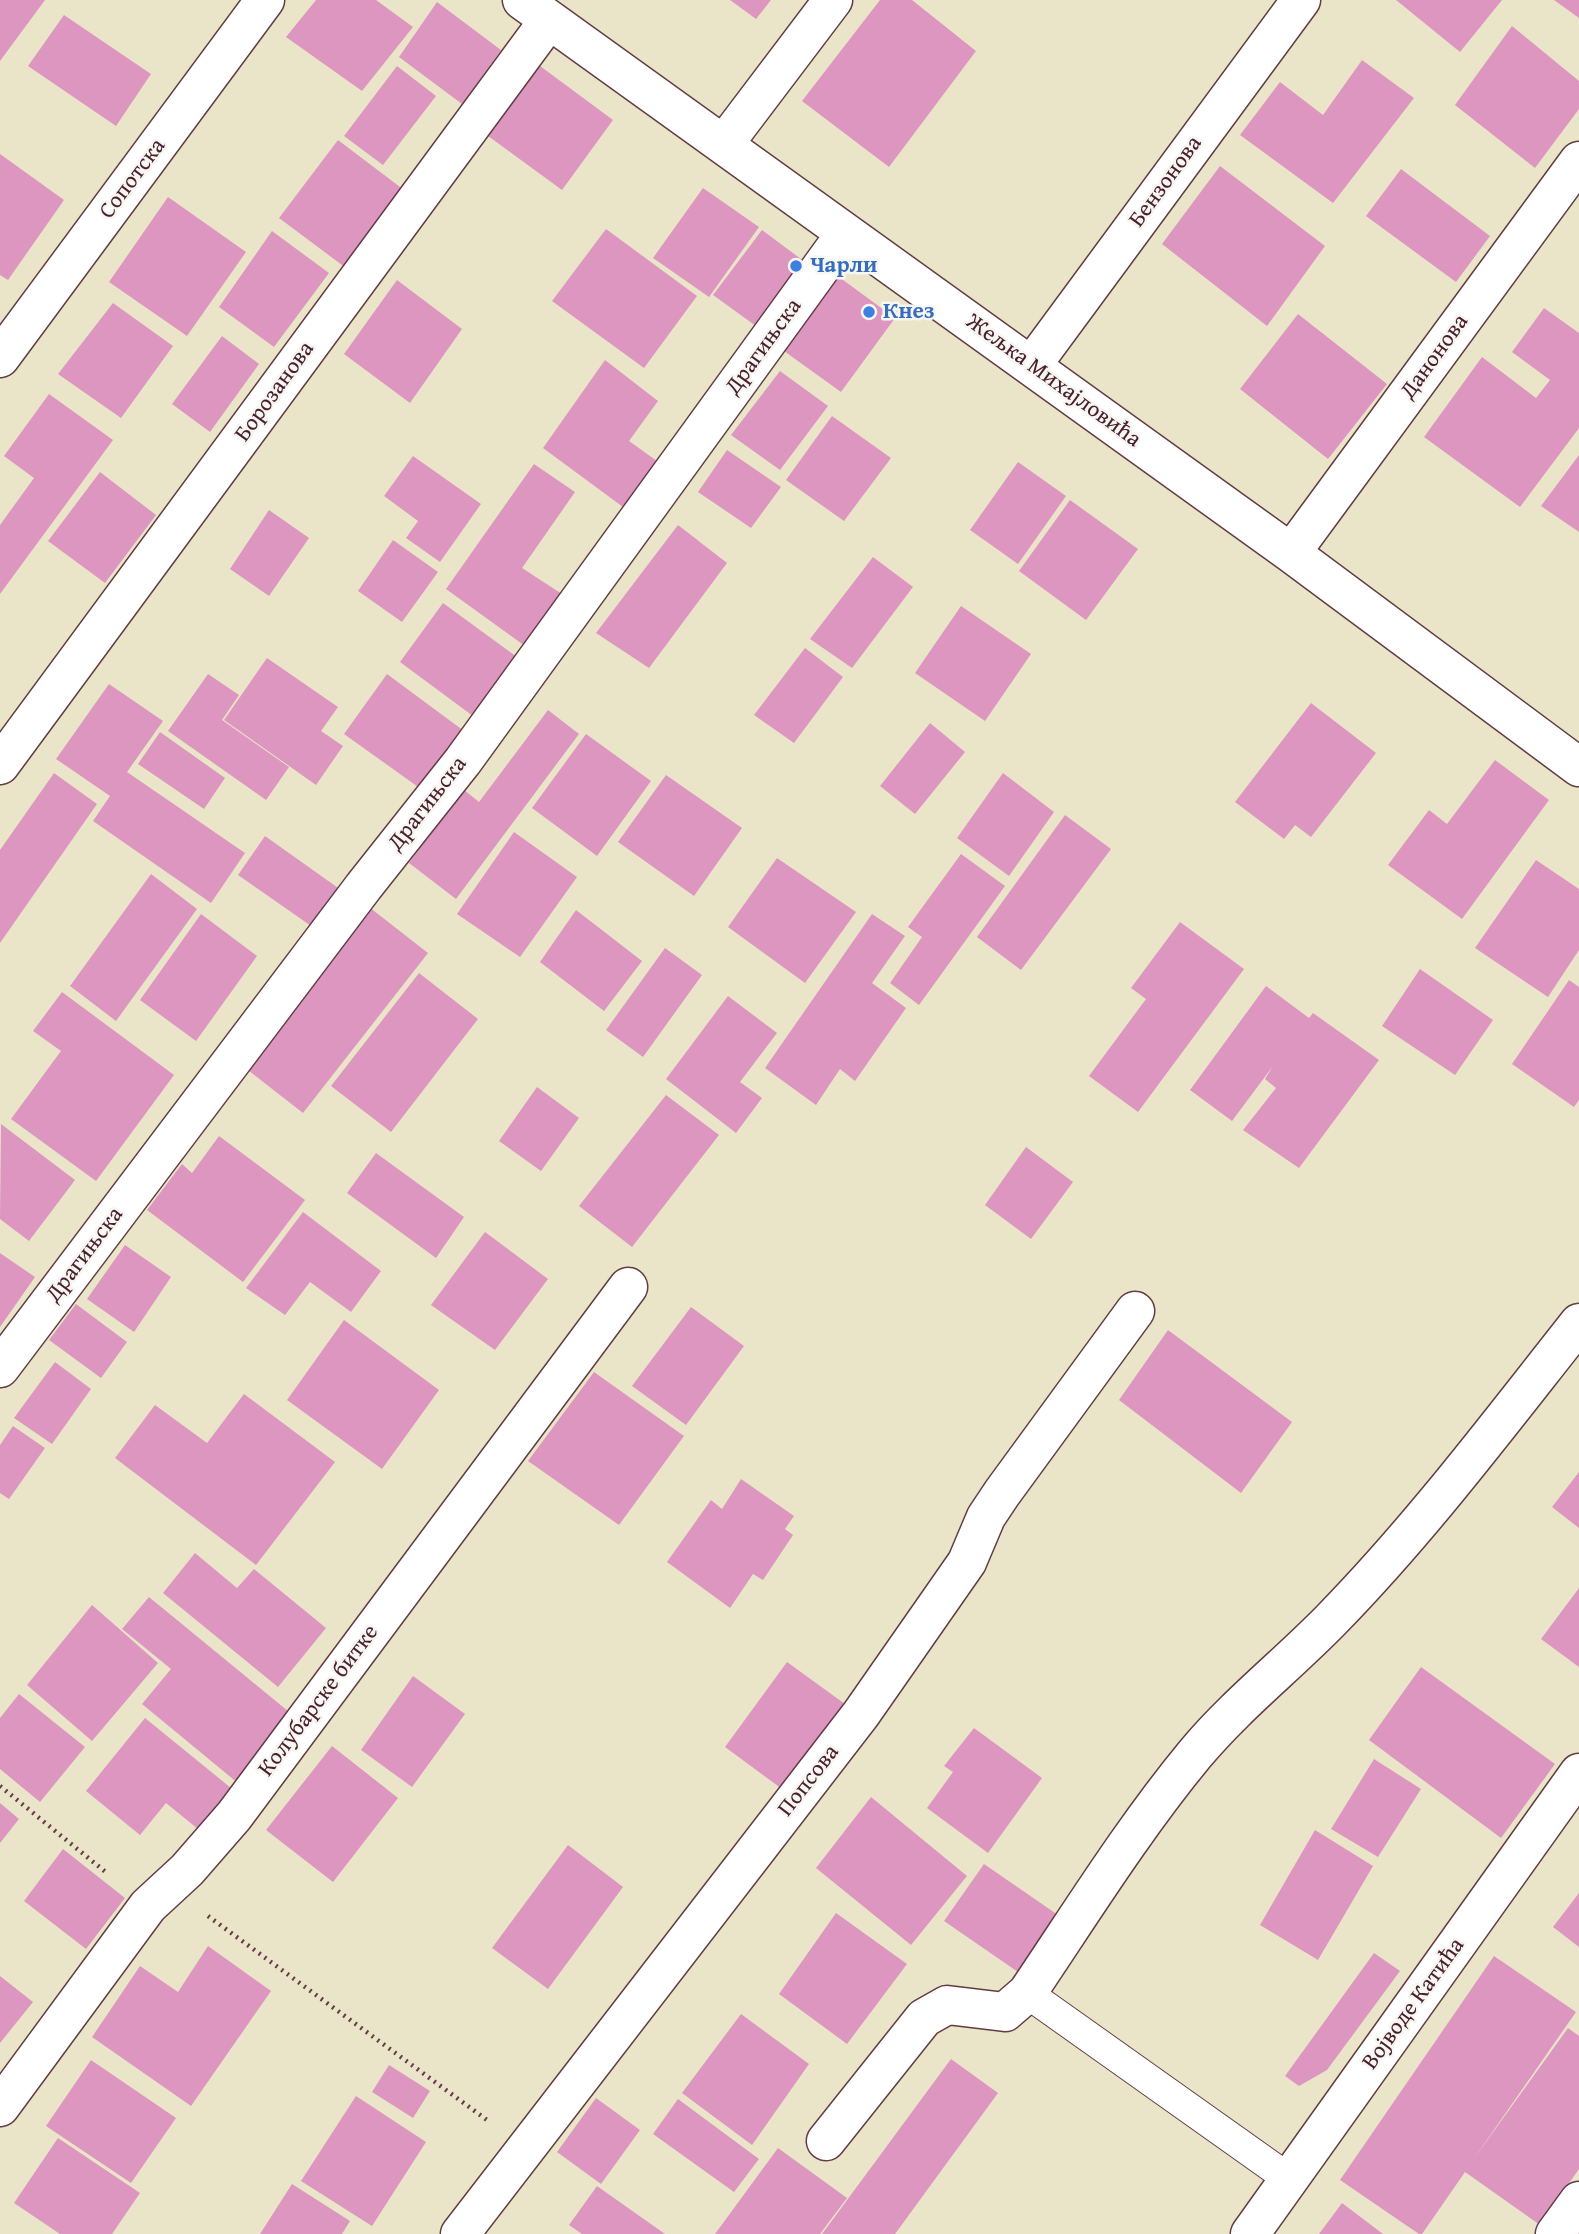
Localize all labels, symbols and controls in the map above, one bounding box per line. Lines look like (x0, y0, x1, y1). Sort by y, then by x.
street label: Бензонова (1124, 131, 1208, 233)
street label: Сопотска (94, 133, 172, 225)
place label: Чарли (810, 252, 877, 280)
marker: Чарли (788, 258, 804, 274)
street label: Драгињска (720, 294, 808, 400)
place label: Кнез (883, 298, 935, 326)
marker: Кнез (861, 304, 877, 320)
street label: Жељка Михајловића (960, 308, 1146, 454)
street label: Данонова (1395, 309, 1475, 405)
street label: Борозанова (229, 337, 321, 447)
street label: Драгињска (383, 751, 473, 857)
street label: Драгињска (40, 1202, 130, 1308)
street label: Колубарске битке (253, 1620, 385, 1782)
street label: Попсова (772, 1740, 846, 1822)
street label: Војводе Катића (1357, 1933, 1471, 2075)

